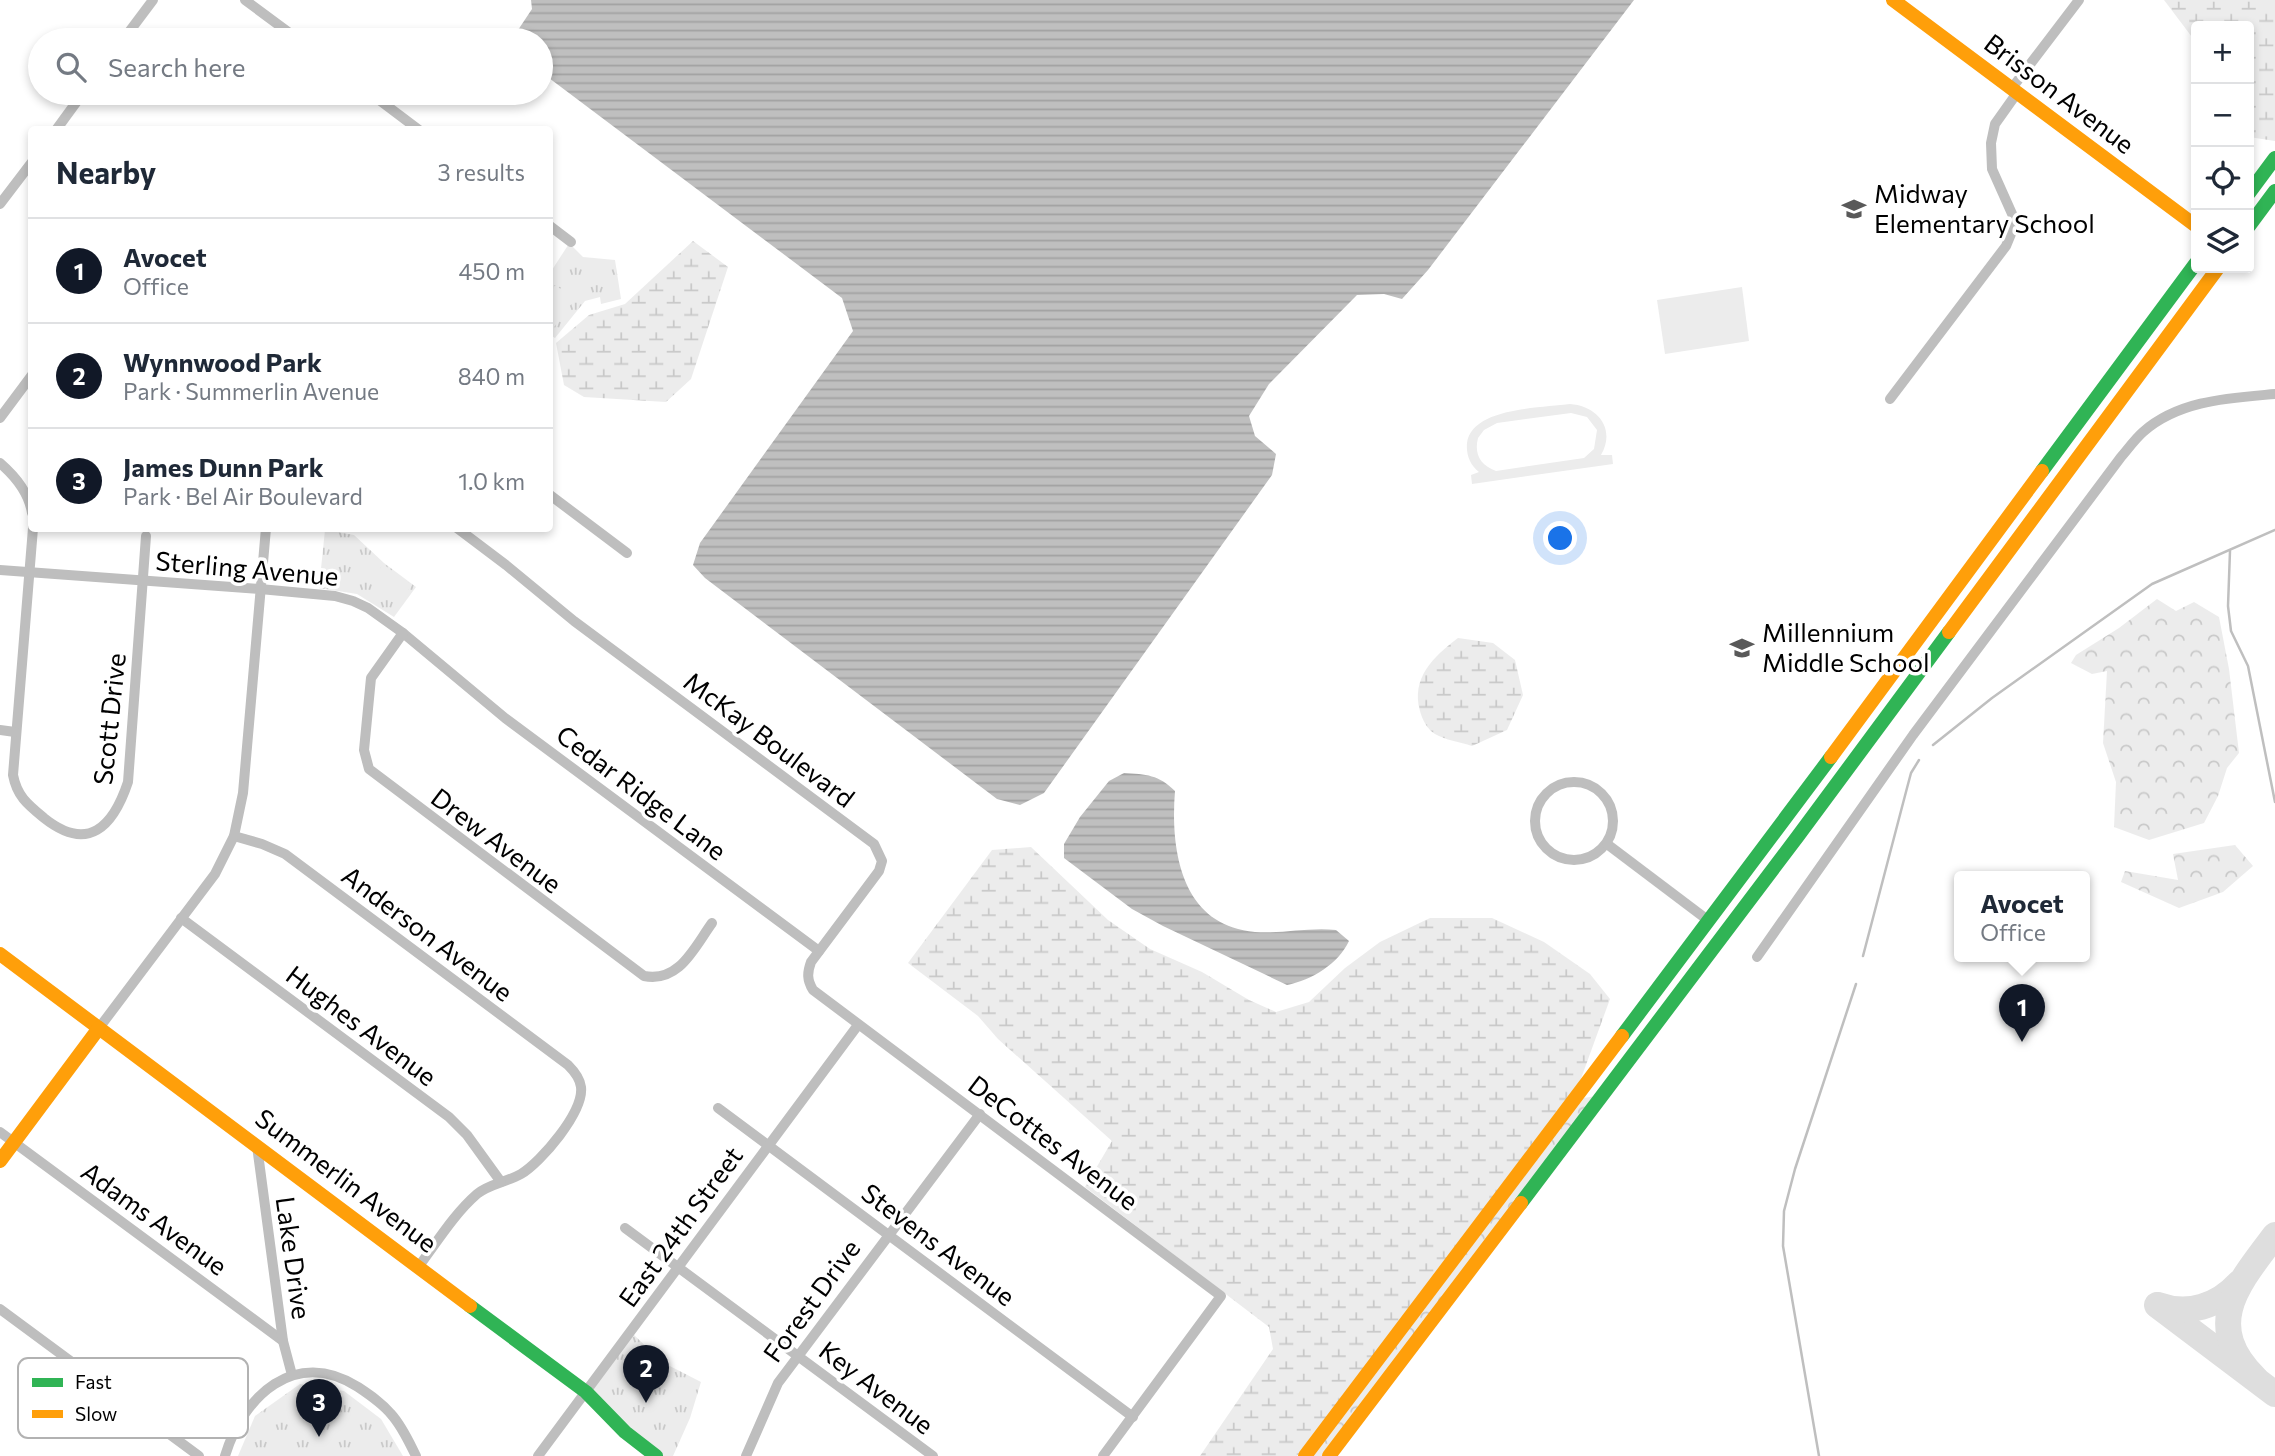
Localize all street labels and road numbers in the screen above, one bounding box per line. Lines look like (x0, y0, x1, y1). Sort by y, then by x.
street label: Brisson Avenue (1979, 26, 2141, 159)
street label: Sterling Avenue (154, 544, 340, 591)
street label: Scott Drive (86, 651, 131, 786)
street label: McKay Boulevard (679, 665, 861, 813)
street label: Cedar Ridge Lane (551, 718, 733, 866)
street label: Drew Avenue (426, 781, 568, 899)
street label: Anderson Avenue (337, 859, 519, 1007)
street label: Hughes Avenue (281, 958, 443, 1091)
street label: DeCottes Avenue (963, 1068, 1145, 1216)
street label: Summerlin Avenue (250, 1102, 444, 1258)
street label: East 24th Street (611, 1140, 748, 1312)
street label: Adams Avenue (76, 1155, 234, 1281)
street label: Stevens Avenue (856, 1176, 1022, 1311)
street label: Lake Drive (271, 1194, 318, 1321)
street label: Forest Drive (756, 1233, 866, 1367)
street label: Key Avenue (814, 1334, 940, 1440)

